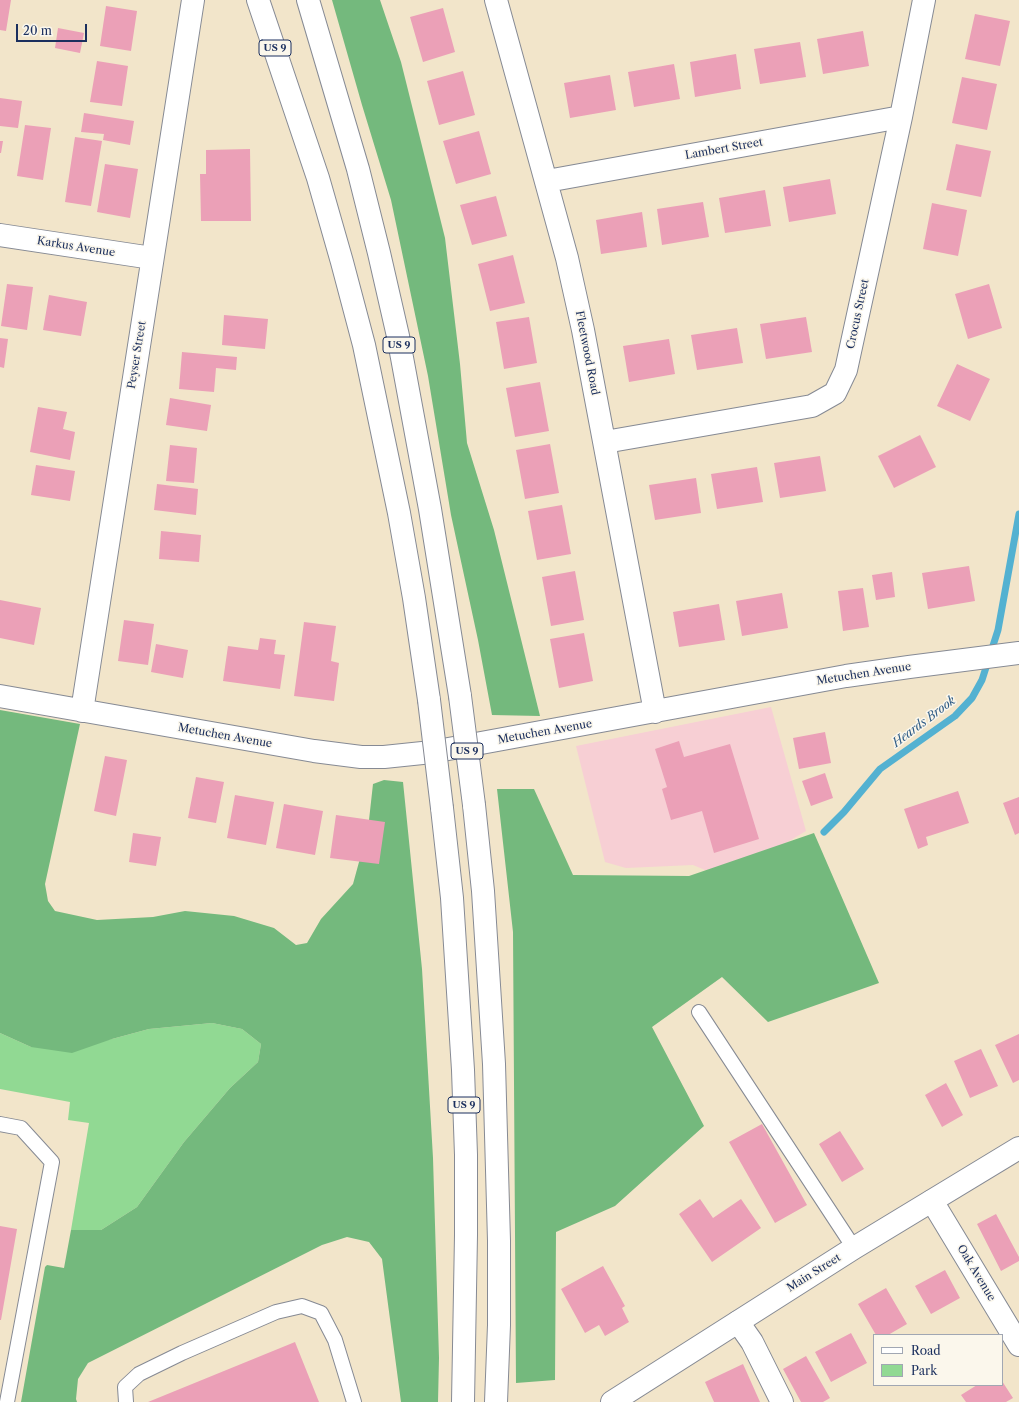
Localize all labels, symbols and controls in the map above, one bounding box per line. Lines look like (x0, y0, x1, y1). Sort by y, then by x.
scale bar (18, 16, 89, 42)
text: 20 m (23, 23, 52, 38)
road number: US 9 (259, 40, 291, 56)
street label: Lambert Street (684, 136, 764, 162)
street label: Karkus Avenue (36, 234, 116, 260)
street label: Crocus Street (844, 278, 872, 350)
street label: Fleetwood Road (572, 310, 602, 396)
street label: Peyser Street (125, 320, 149, 390)
road number: US 9 (383, 337, 415, 353)
street label: Metuchen Avenue (816, 660, 912, 688)
water label: Heards Brook (890, 694, 958, 750)
street label: Metuchen Avenue (497, 717, 593, 747)
street label: Metuchen Avenue (177, 721, 273, 751)
road number: US 9 (451, 743, 483, 759)
road number: US 9 (448, 1097, 480, 1113)
street label: Oak Avenue (954, 1242, 998, 1304)
street label: Main Street (785, 1251, 843, 1295)
legend (873, 1334, 1003, 1386)
text: Road (911, 1343, 941, 1358)
text: Park (911, 1363, 937, 1378)

